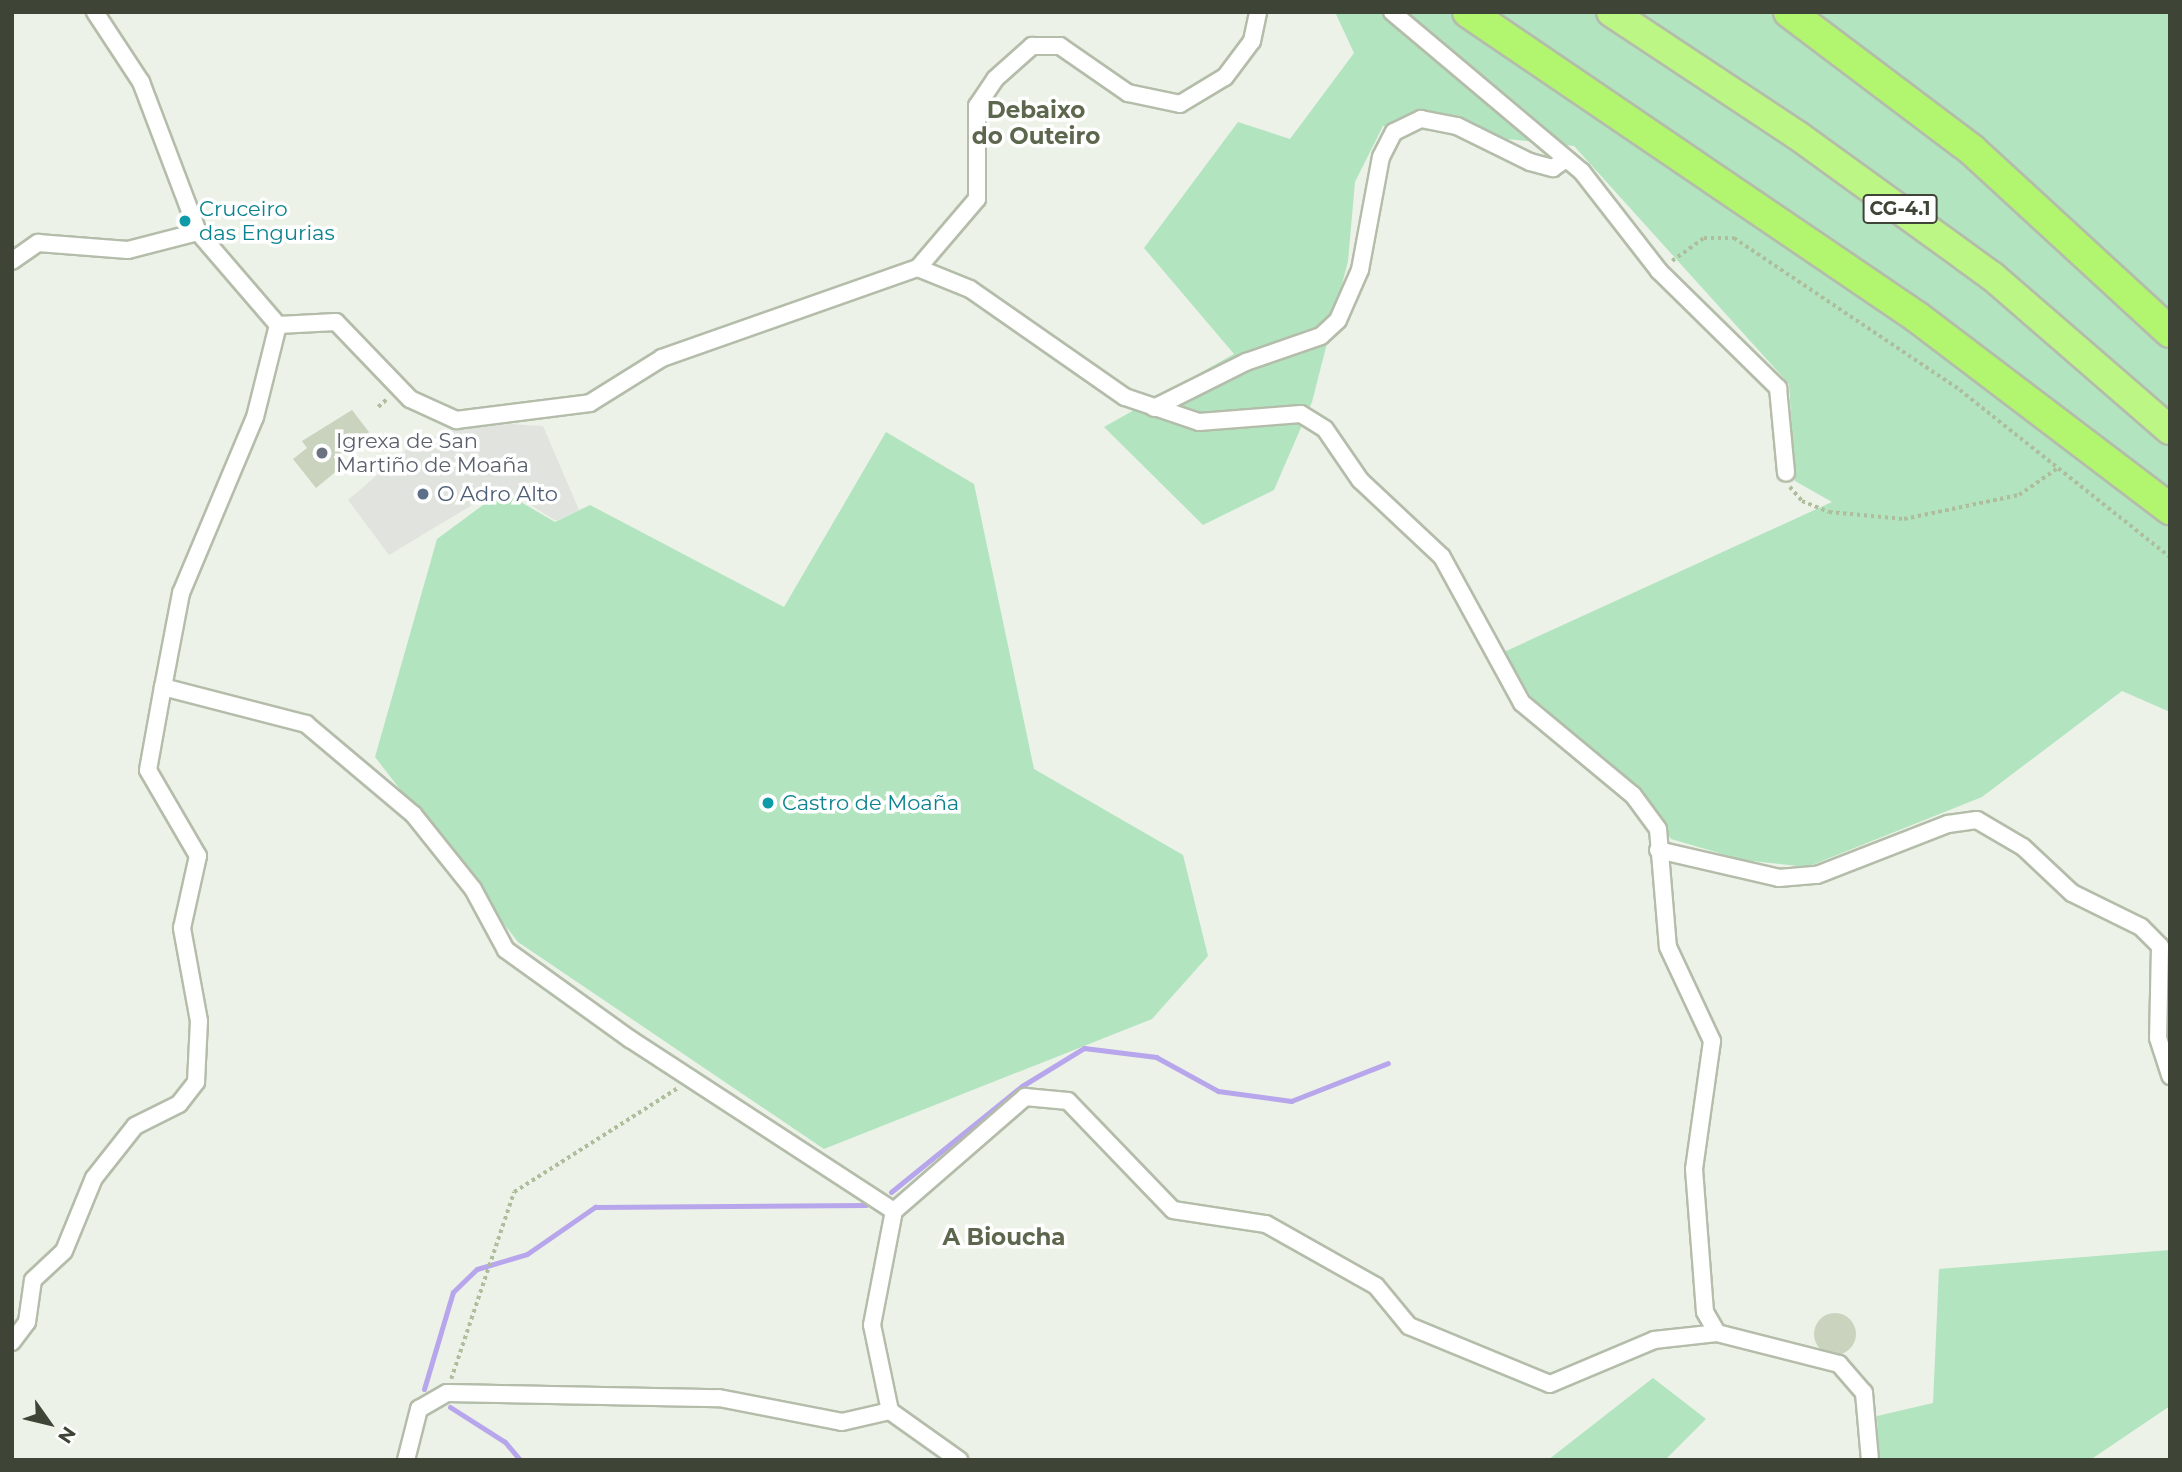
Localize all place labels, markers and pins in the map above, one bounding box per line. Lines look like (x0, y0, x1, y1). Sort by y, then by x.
place label: Cruceiro das Engurias (199, 196, 335, 246)
marker: Cruceiro das Engurias (177, 213, 193, 229)
place label: Igrexa de San Martiño de Moaña (336, 428, 529, 478)
marker: Igrexa de San Martiño de Moaña (314, 445, 330, 461)
place label: O Adro Alto (437, 481, 558, 507)
marker: O Adro Alto (415, 486, 431, 502)
place label: Castro de Moaña (782, 790, 959, 816)
marker: Castro de Moaña (760, 795, 776, 811)

